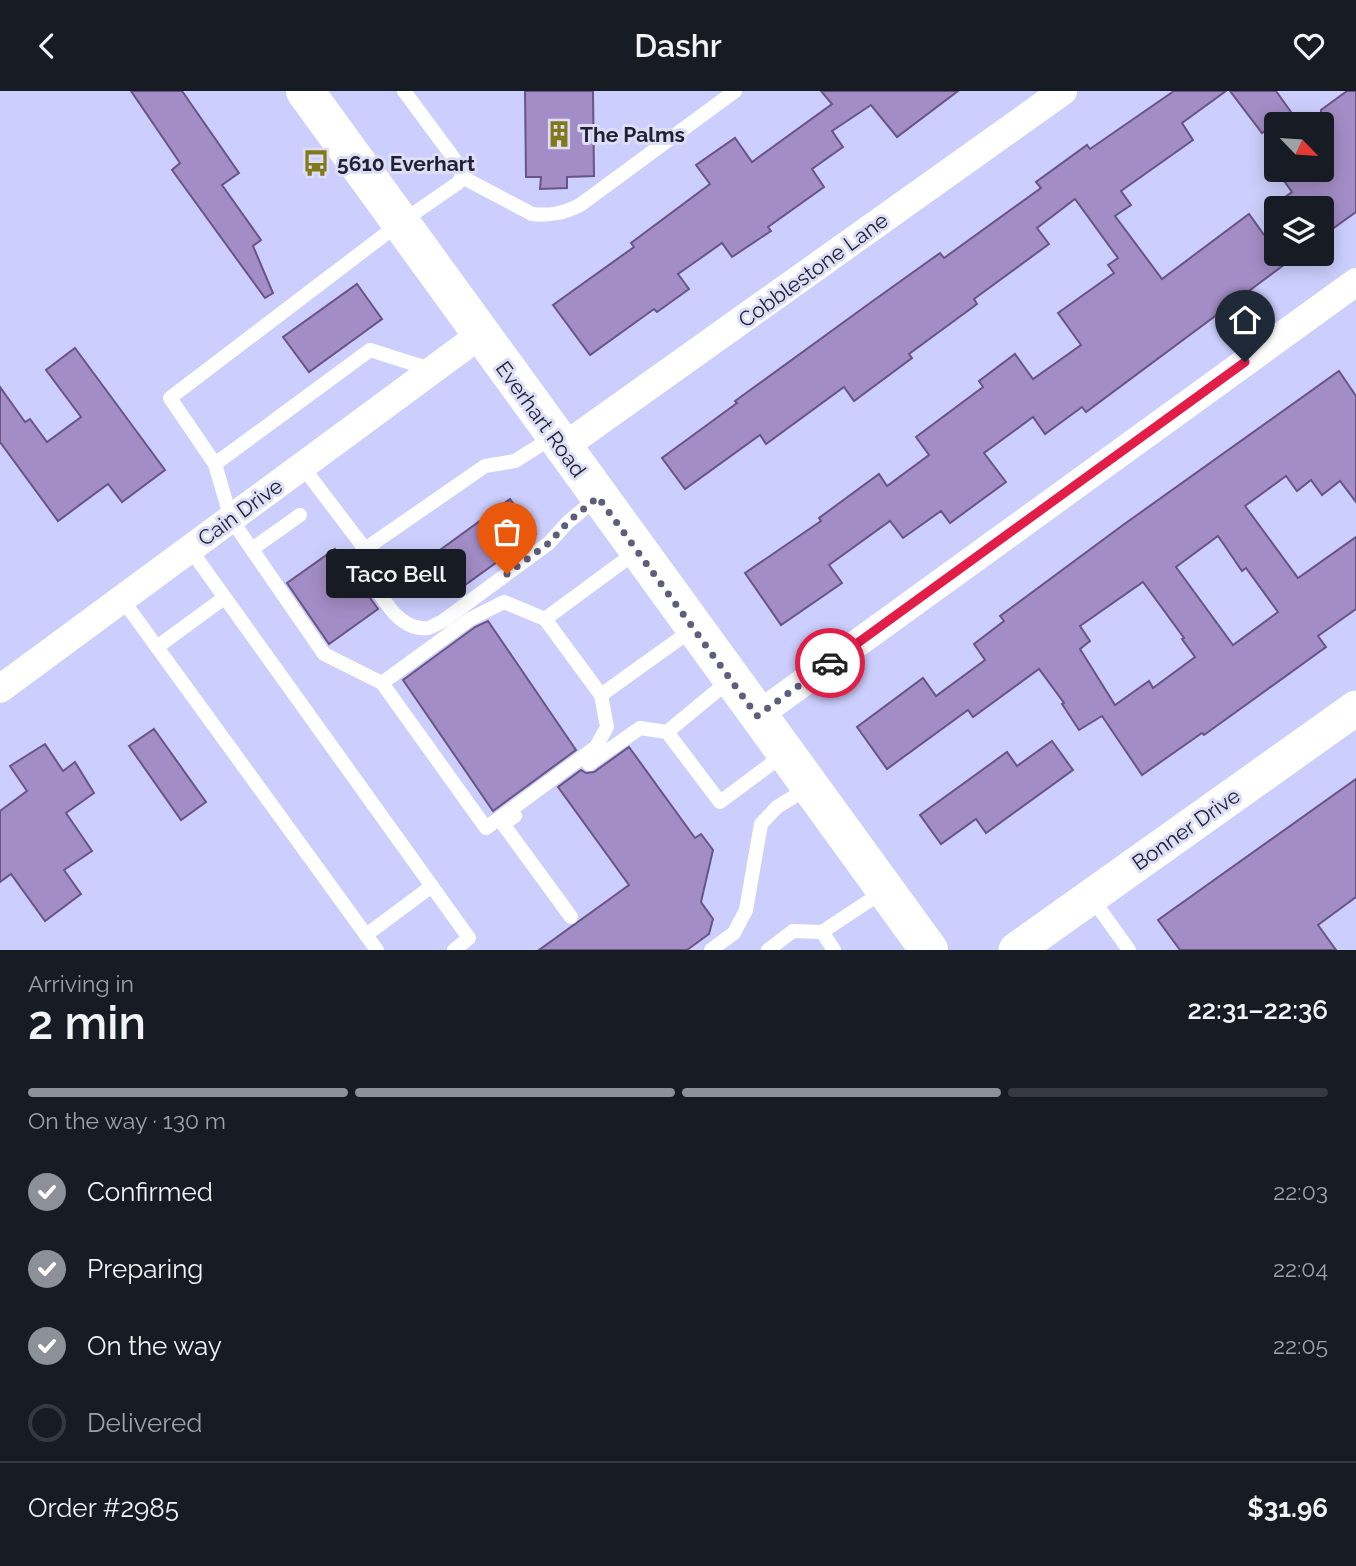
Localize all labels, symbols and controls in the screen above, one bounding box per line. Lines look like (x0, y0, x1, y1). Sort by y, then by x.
icon: back (28, 27, 66, 65)
text: Dashr (634, 27, 722, 64)
icon: heart (1290, 27, 1328, 65)
north arrow (1264, 112, 1334, 182)
map controls (1264, 112, 1334, 266)
building icon: The Palms (544, 119, 574, 149)
place label: The Palms (580, 122, 685, 147)
bus stop icon: 5610 Everhart (301, 148, 331, 178)
place label: 5610 Everhart (337, 151, 475, 176)
button: layers (1264, 196, 1334, 266)
street label: Cobblestone Lane (733, 207, 893, 333)
pin (1215, 290, 1275, 362)
icon: home (1226, 301, 1264, 339)
street label: Everhart Road (491, 356, 591, 482)
street label: Cain Drive (193, 473, 287, 551)
pin (477, 502, 537, 574)
icon: bag (488, 513, 526, 551)
callout: Taco Bell (325, 549, 465, 599)
text: Taco Bell (346, 560, 446, 587)
courier (795, 628, 865, 698)
icon: car (811, 644, 849, 682)
street label: Bonner Drive (1127, 783, 1245, 875)
text: Arriving in (28, 970, 134, 997)
text: 22:31–22:36 (1188, 995, 1328, 1025)
text: 2 min (28, 996, 146, 1050)
text: On the way · 130 m (28, 1107, 226, 1134)
icon: check (28, 1173, 66, 1211)
text: Confirmed (87, 1177, 213, 1207)
text: 22:03 (1273, 1178, 1328, 1205)
icon: check (28, 1250, 66, 1288)
text: Preparing (87, 1254, 203, 1284)
text: 22:04 (1273, 1255, 1328, 1282)
icon: check (28, 1327, 66, 1365)
text: On the way (87, 1331, 222, 1361)
text: 22:05 (1273, 1332, 1328, 1359)
text: Delivered (87, 1408, 202, 1438)
text: Order #2985 (28, 1493, 179, 1523)
text: $31.96 (1247, 1493, 1328, 1523)

